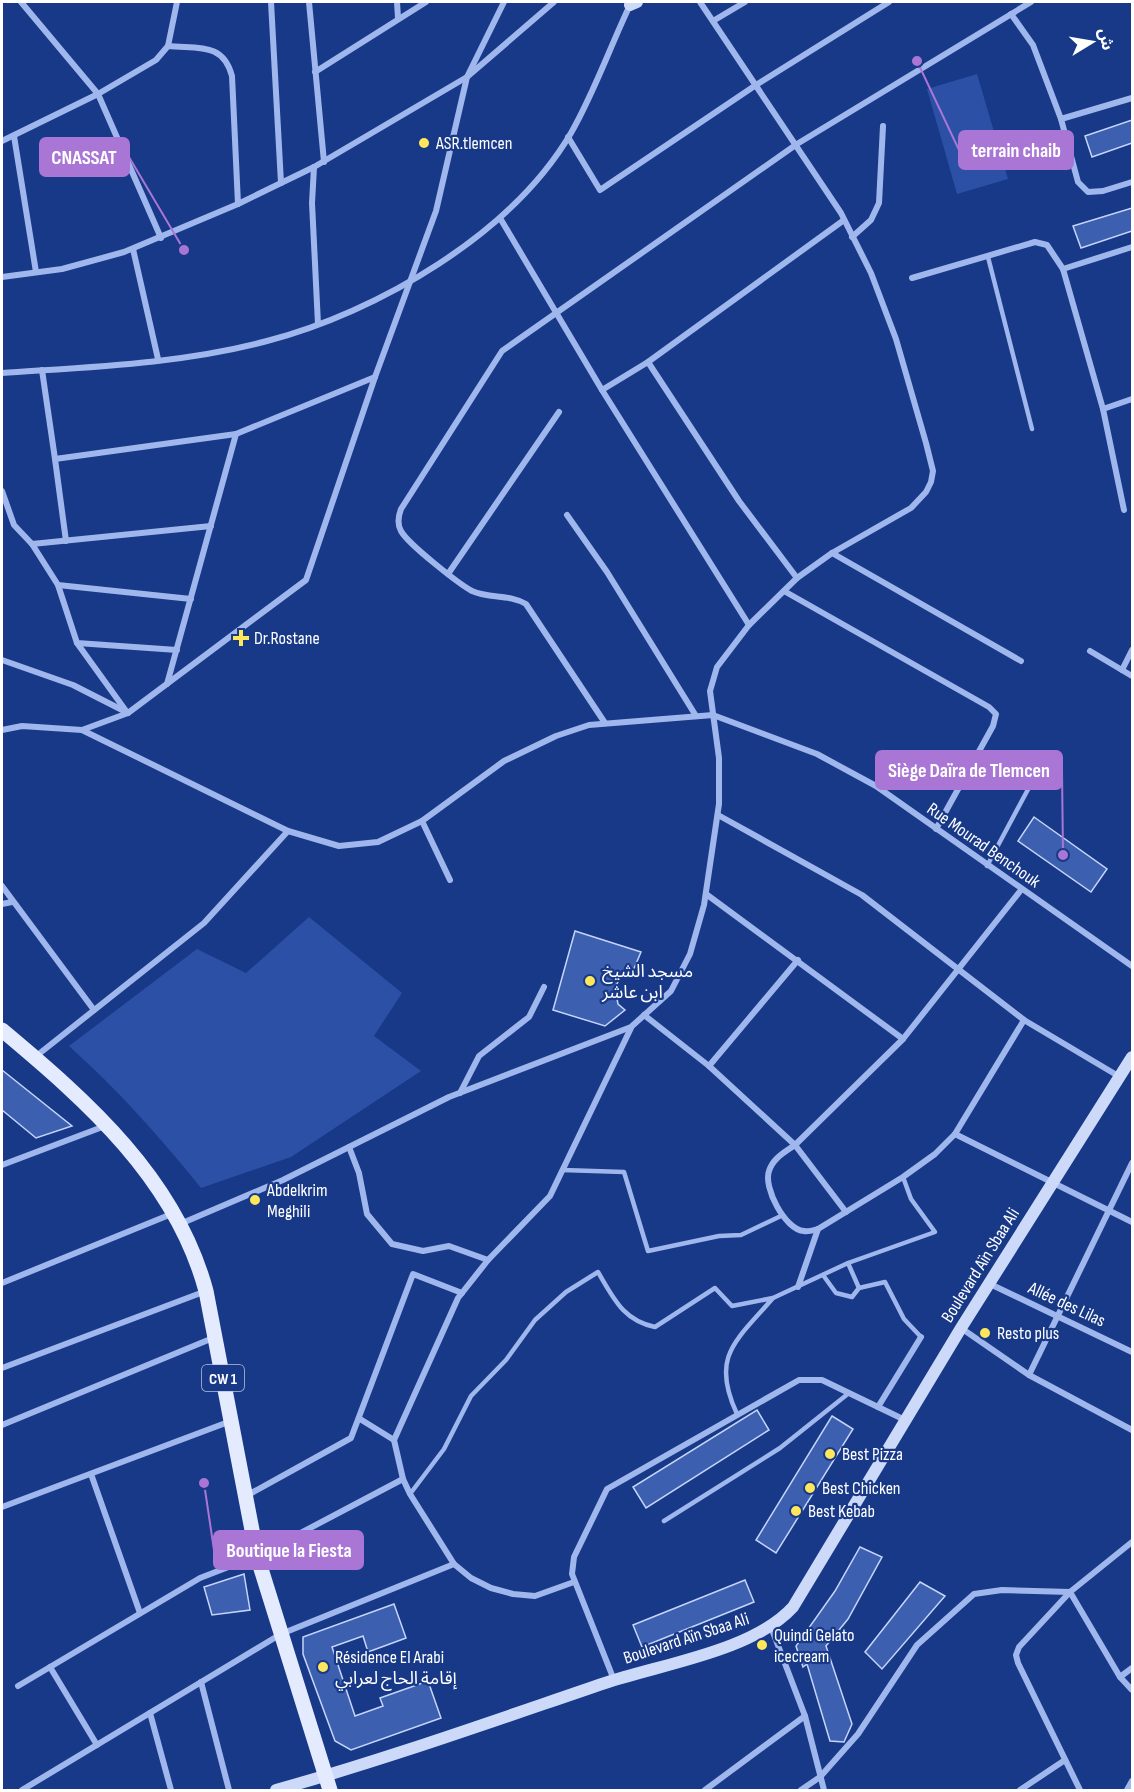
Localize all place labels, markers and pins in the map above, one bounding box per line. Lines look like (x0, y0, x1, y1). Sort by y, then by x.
callout: terrain chaib (959, 131, 1073, 169)
place label: ASR.tlemcen (435, 133, 512, 154)
marker: ASR.tlemcen (417, 136, 431, 150)
callout: CNASSAT (40, 138, 129, 176)
place label: Dr.Rostane (254, 628, 320, 649)
marker: Dr.Rostane (232, 629, 250, 647)
callout: Siège Daïra de Tlemcen (876, 751, 1062, 789)
place label: مسجد الشيخ ابن عاشر (601, 961, 693, 1003)
marker: مسجد الشيخ ابن عاشر (583, 974, 597, 988)
place label: Abdelkrim Meghili (266, 1180, 327, 1222)
marker: Abdelkrim Meghili (248, 1193, 262, 1207)
place label: Resto plus (997, 1323, 1059, 1344)
marker: Resto plus (978, 1326, 992, 1340)
place label: Best Pizza (842, 1444, 903, 1465)
marker: Best Pizza (823, 1447, 837, 1461)
place label: Best Chicken (822, 1478, 901, 1499)
marker: Best Chicken (803, 1481, 817, 1495)
place label: Best Kebab (808, 1501, 875, 1522)
marker: Best Kebab (789, 1504, 803, 1518)
callout: Boutique la Fiesta (214, 1531, 363, 1569)
place label: Quindi Gelato icecream (774, 1625, 855, 1667)
marker: Quindi Gelato icecream (755, 1638, 769, 1652)
place label: Résidence El Arabi إقامة الحاج لعرابي (335, 1647, 457, 1691)
marker: Résidence El Arabi إقامة الحاج لعرابي (316, 1660, 330, 1674)

